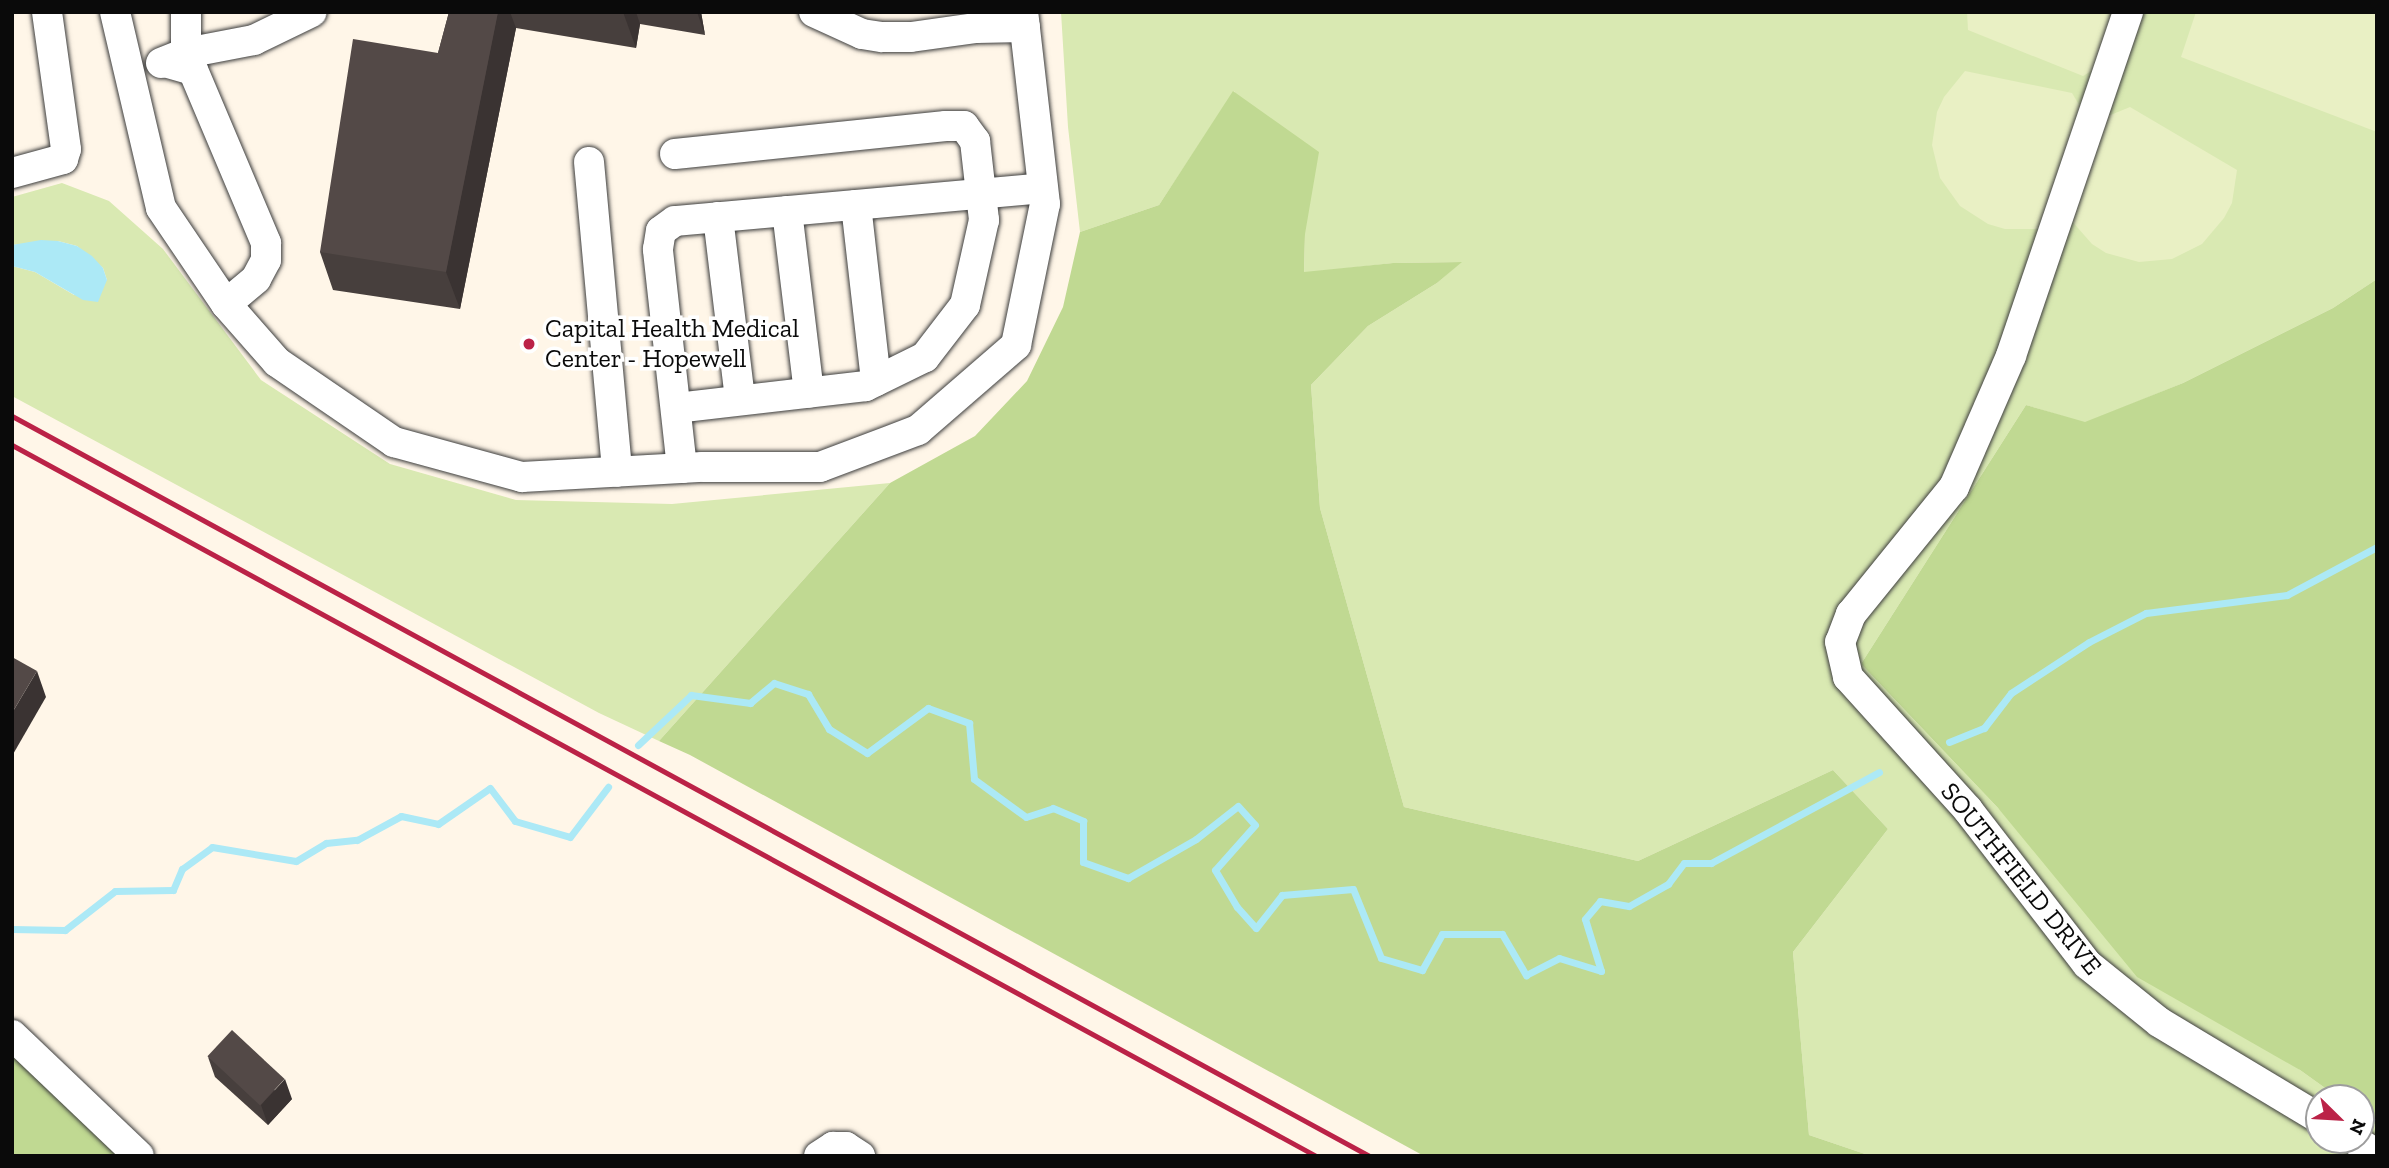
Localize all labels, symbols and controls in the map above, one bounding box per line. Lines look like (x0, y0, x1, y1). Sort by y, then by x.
place label: Capital Health Medical Center - Hopewell (545, 313, 799, 374)
marker: Capital Health Medical Center - Hopewell (519, 334, 539, 354)
street label: SOUTHFIELD DRIVE (1934, 777, 2108, 981)
north arrow (2305, 1084, 2375, 1154)
text: N (2344, 1116, 2371, 1138)

